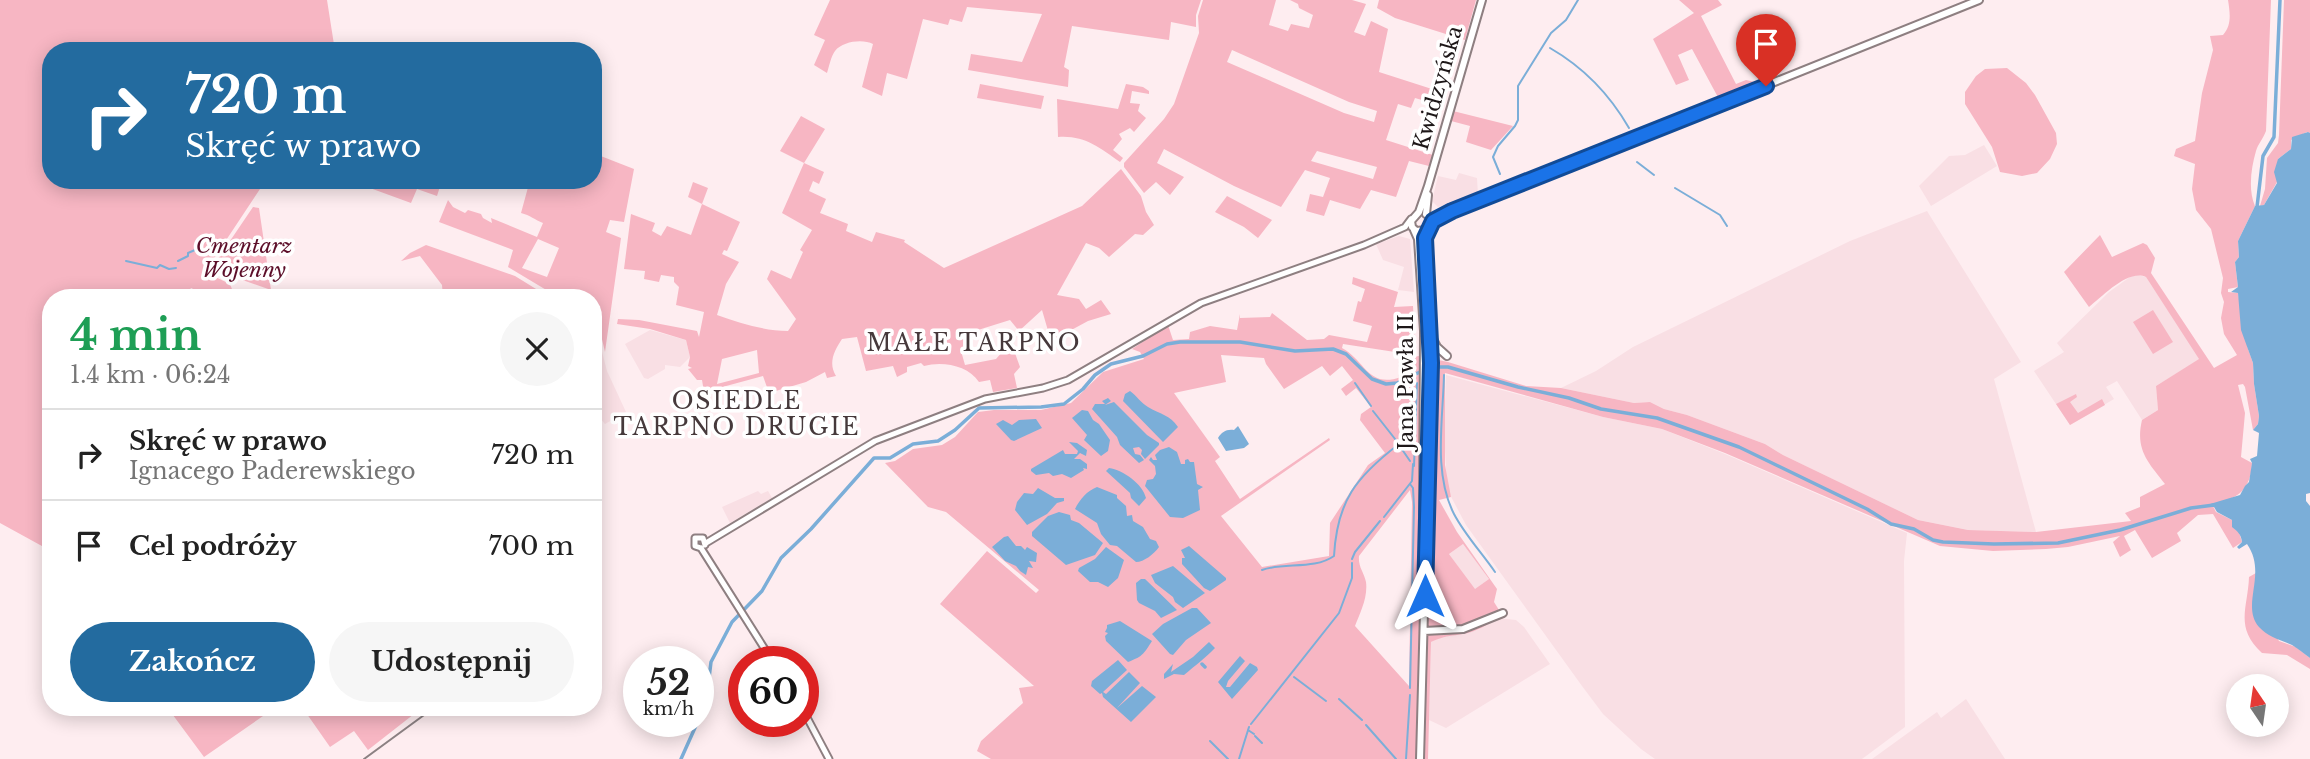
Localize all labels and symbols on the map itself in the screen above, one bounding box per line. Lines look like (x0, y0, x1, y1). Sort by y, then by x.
pin (1736, 14, 1796, 86)
street label: Kwidzyńska (1408, 23, 1468, 153)
park label: Cmentarz Wojenny (196, 233, 292, 283)
street label: Jana Pawła II (1393, 314, 1419, 453)
district label: MAŁE TARPNO (867, 329, 1081, 357)
district label: OSIEDLE TARPNO DRUGIE (614, 387, 860, 441)
position arrow (1388, 559, 1462, 633)
speed limit sign: 60 (728, 646, 819, 737)
north arrow (2226, 674, 2289, 737)

